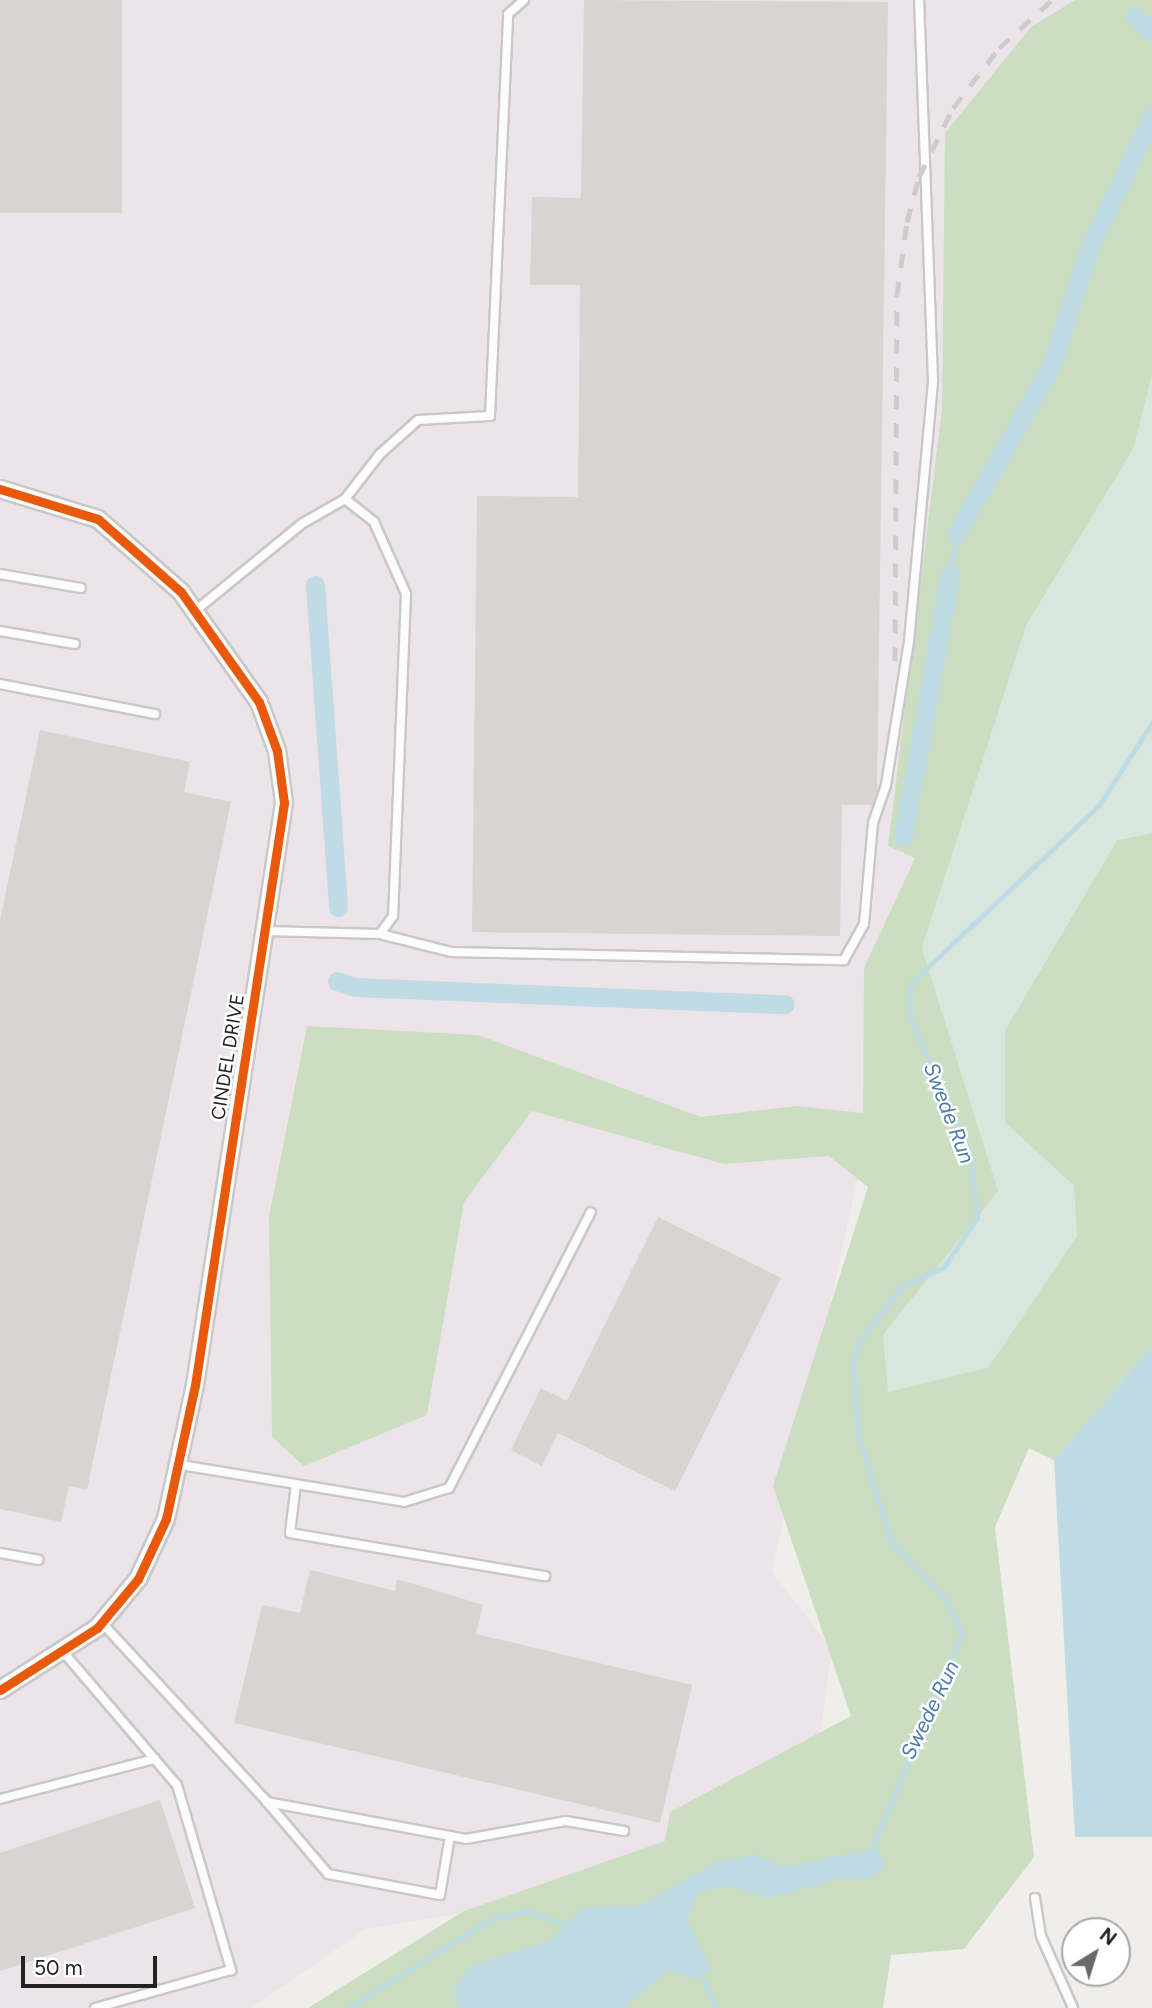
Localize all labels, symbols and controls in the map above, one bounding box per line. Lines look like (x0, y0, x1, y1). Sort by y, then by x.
street label: CINDEL DRIVE (207, 993, 249, 1121)
water label: Swede Run (918, 1059, 980, 1167)
water label: Swede Run (895, 1657, 965, 1763)
north arrow (1061, 1917, 1131, 1987)
text: N (1095, 1923, 1121, 1950)
scale bar (24, 1941, 161, 1985)
text: 50 m (34, 1955, 83, 1980)

